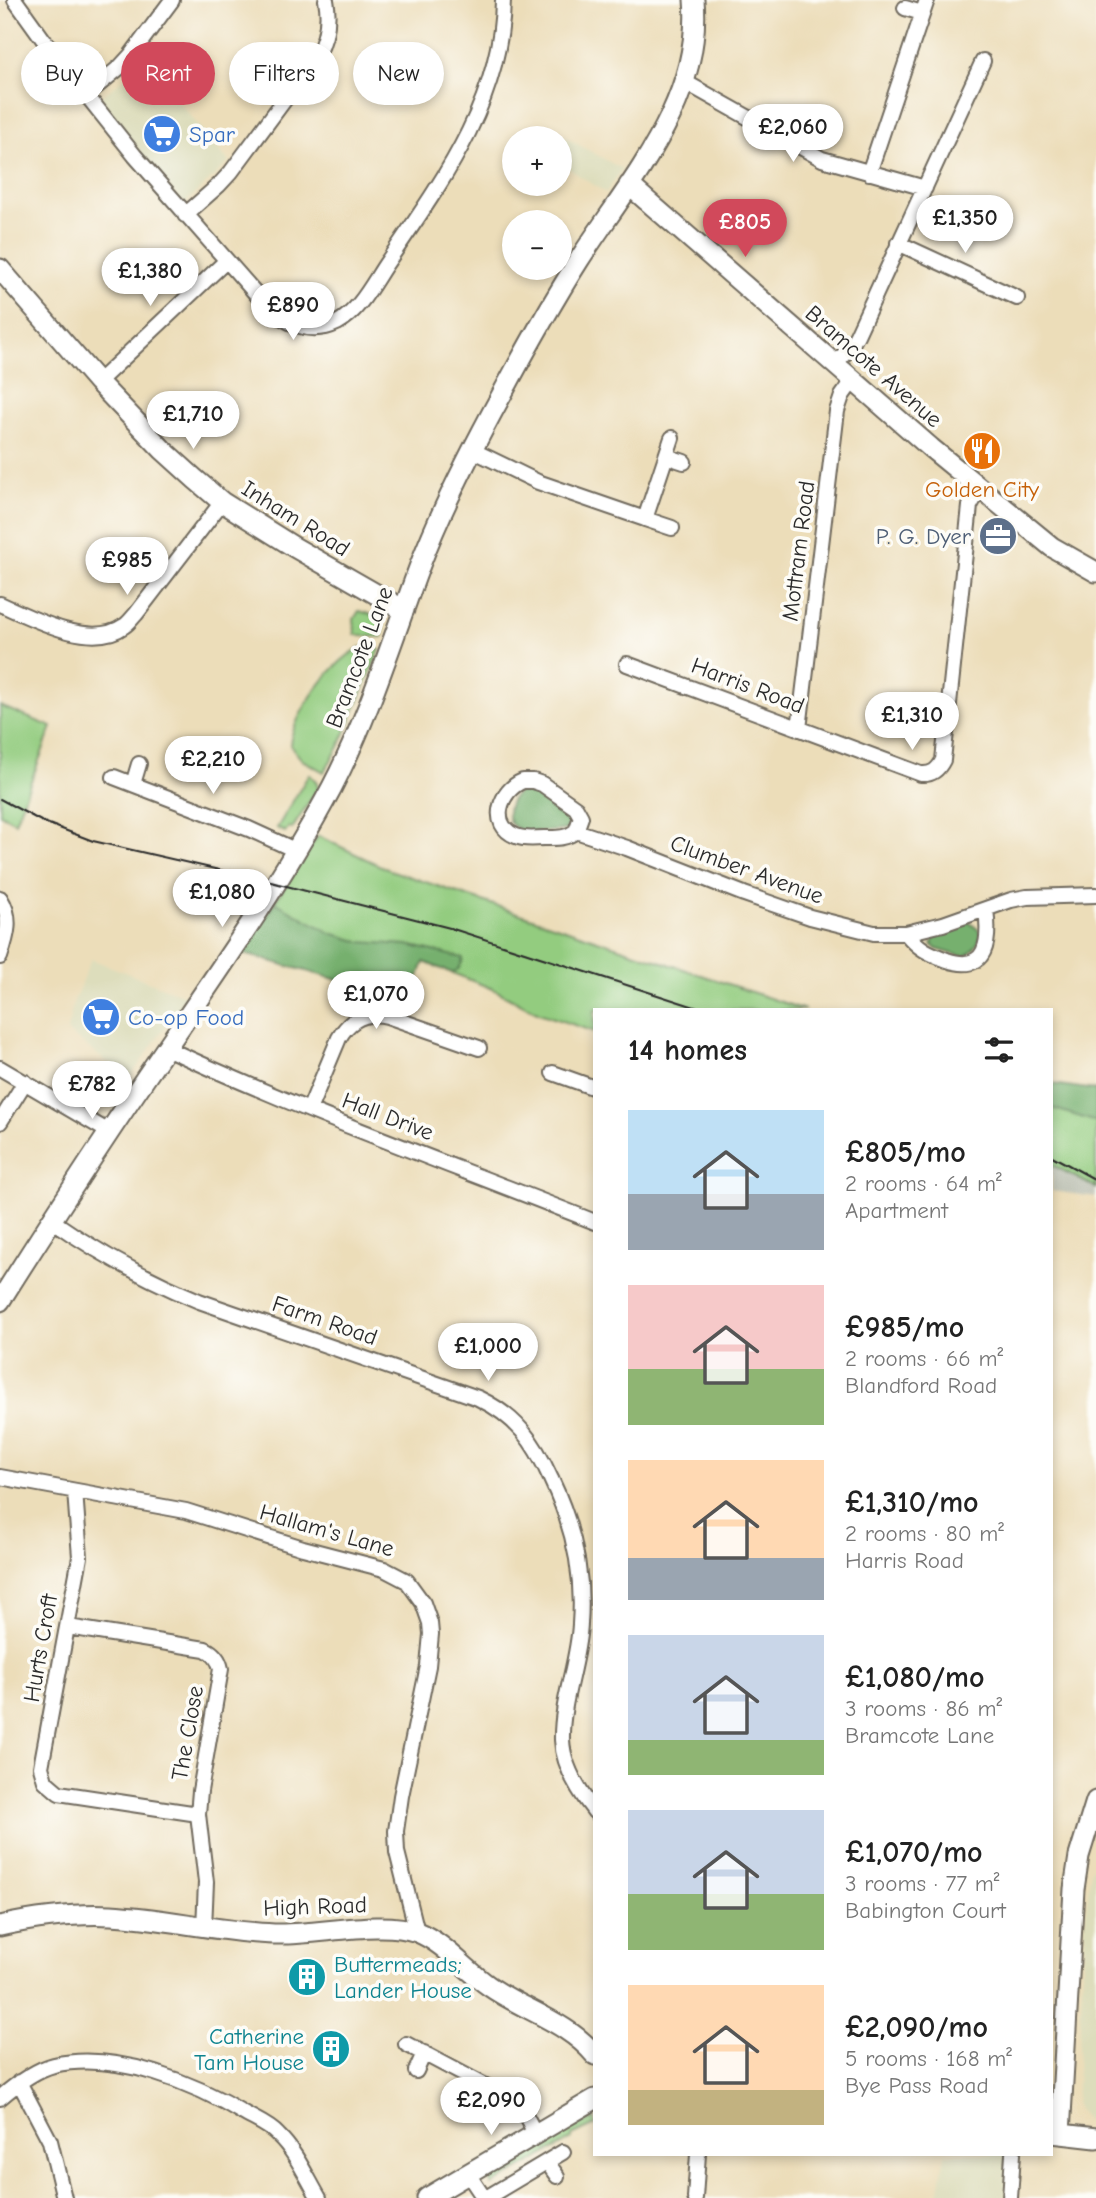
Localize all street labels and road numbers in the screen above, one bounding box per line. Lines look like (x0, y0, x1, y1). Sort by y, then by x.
street label: Bramcote Avenue (800, 300, 947, 433)
street label: Inham Road (237, 475, 355, 562)
street label: Mottram Road (776, 479, 821, 623)
street label: Bramcote Lane (320, 583, 399, 732)
street label: Harris Road (687, 652, 808, 719)
street label: Clumber Avenue (667, 829, 827, 910)
street label: Hall Drive (338, 1087, 437, 1146)
street label: Farm Road (269, 1290, 381, 1351)
street label: Hallam's Lane (257, 1498, 397, 1563)
street label: Hurts Croft (18, 1591, 64, 1704)
street label: The Close (166, 1684, 209, 1783)
street label: High Road (263, 1891, 367, 1922)

